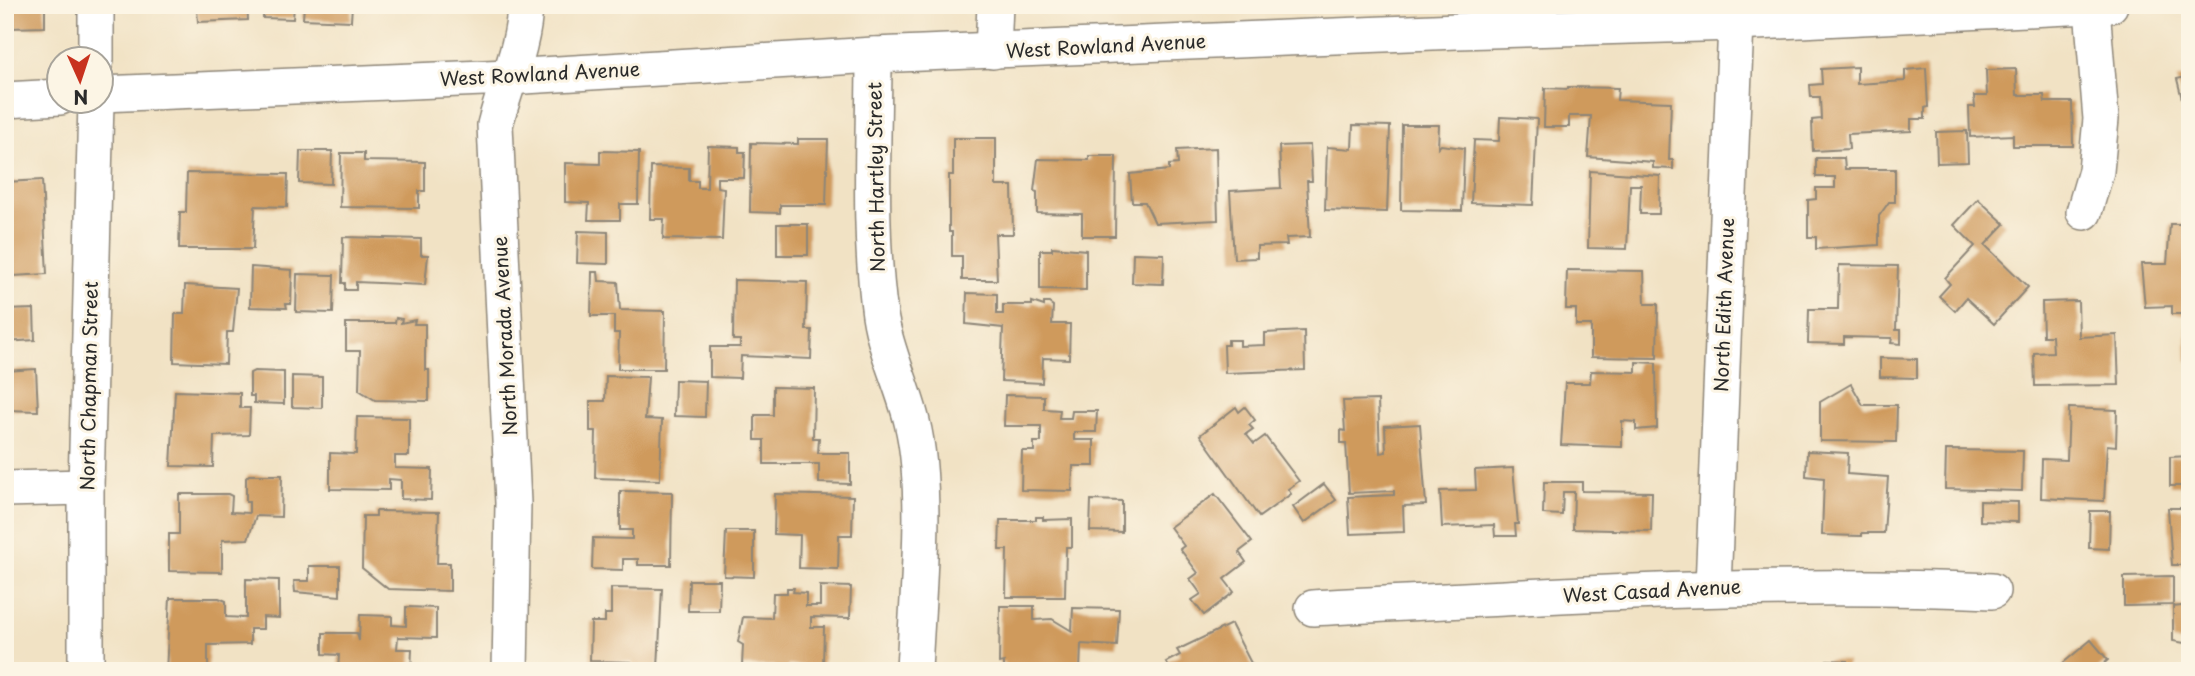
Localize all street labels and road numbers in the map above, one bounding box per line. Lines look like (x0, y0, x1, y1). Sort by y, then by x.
street label: West Rowland Avenue (1005, 26, 1207, 64)
street label: West Rowland Avenue (439, 54, 641, 92)
street label: North Hartley Street (859, 81, 891, 272)
street label: North Edith Avenue (1706, 217, 1740, 393)
street label: North Morada Avenue (485, 236, 523, 436)
street label: North Chapman Street (72, 281, 104, 491)
street label: West Casad Avenue (1562, 571, 1742, 609)

